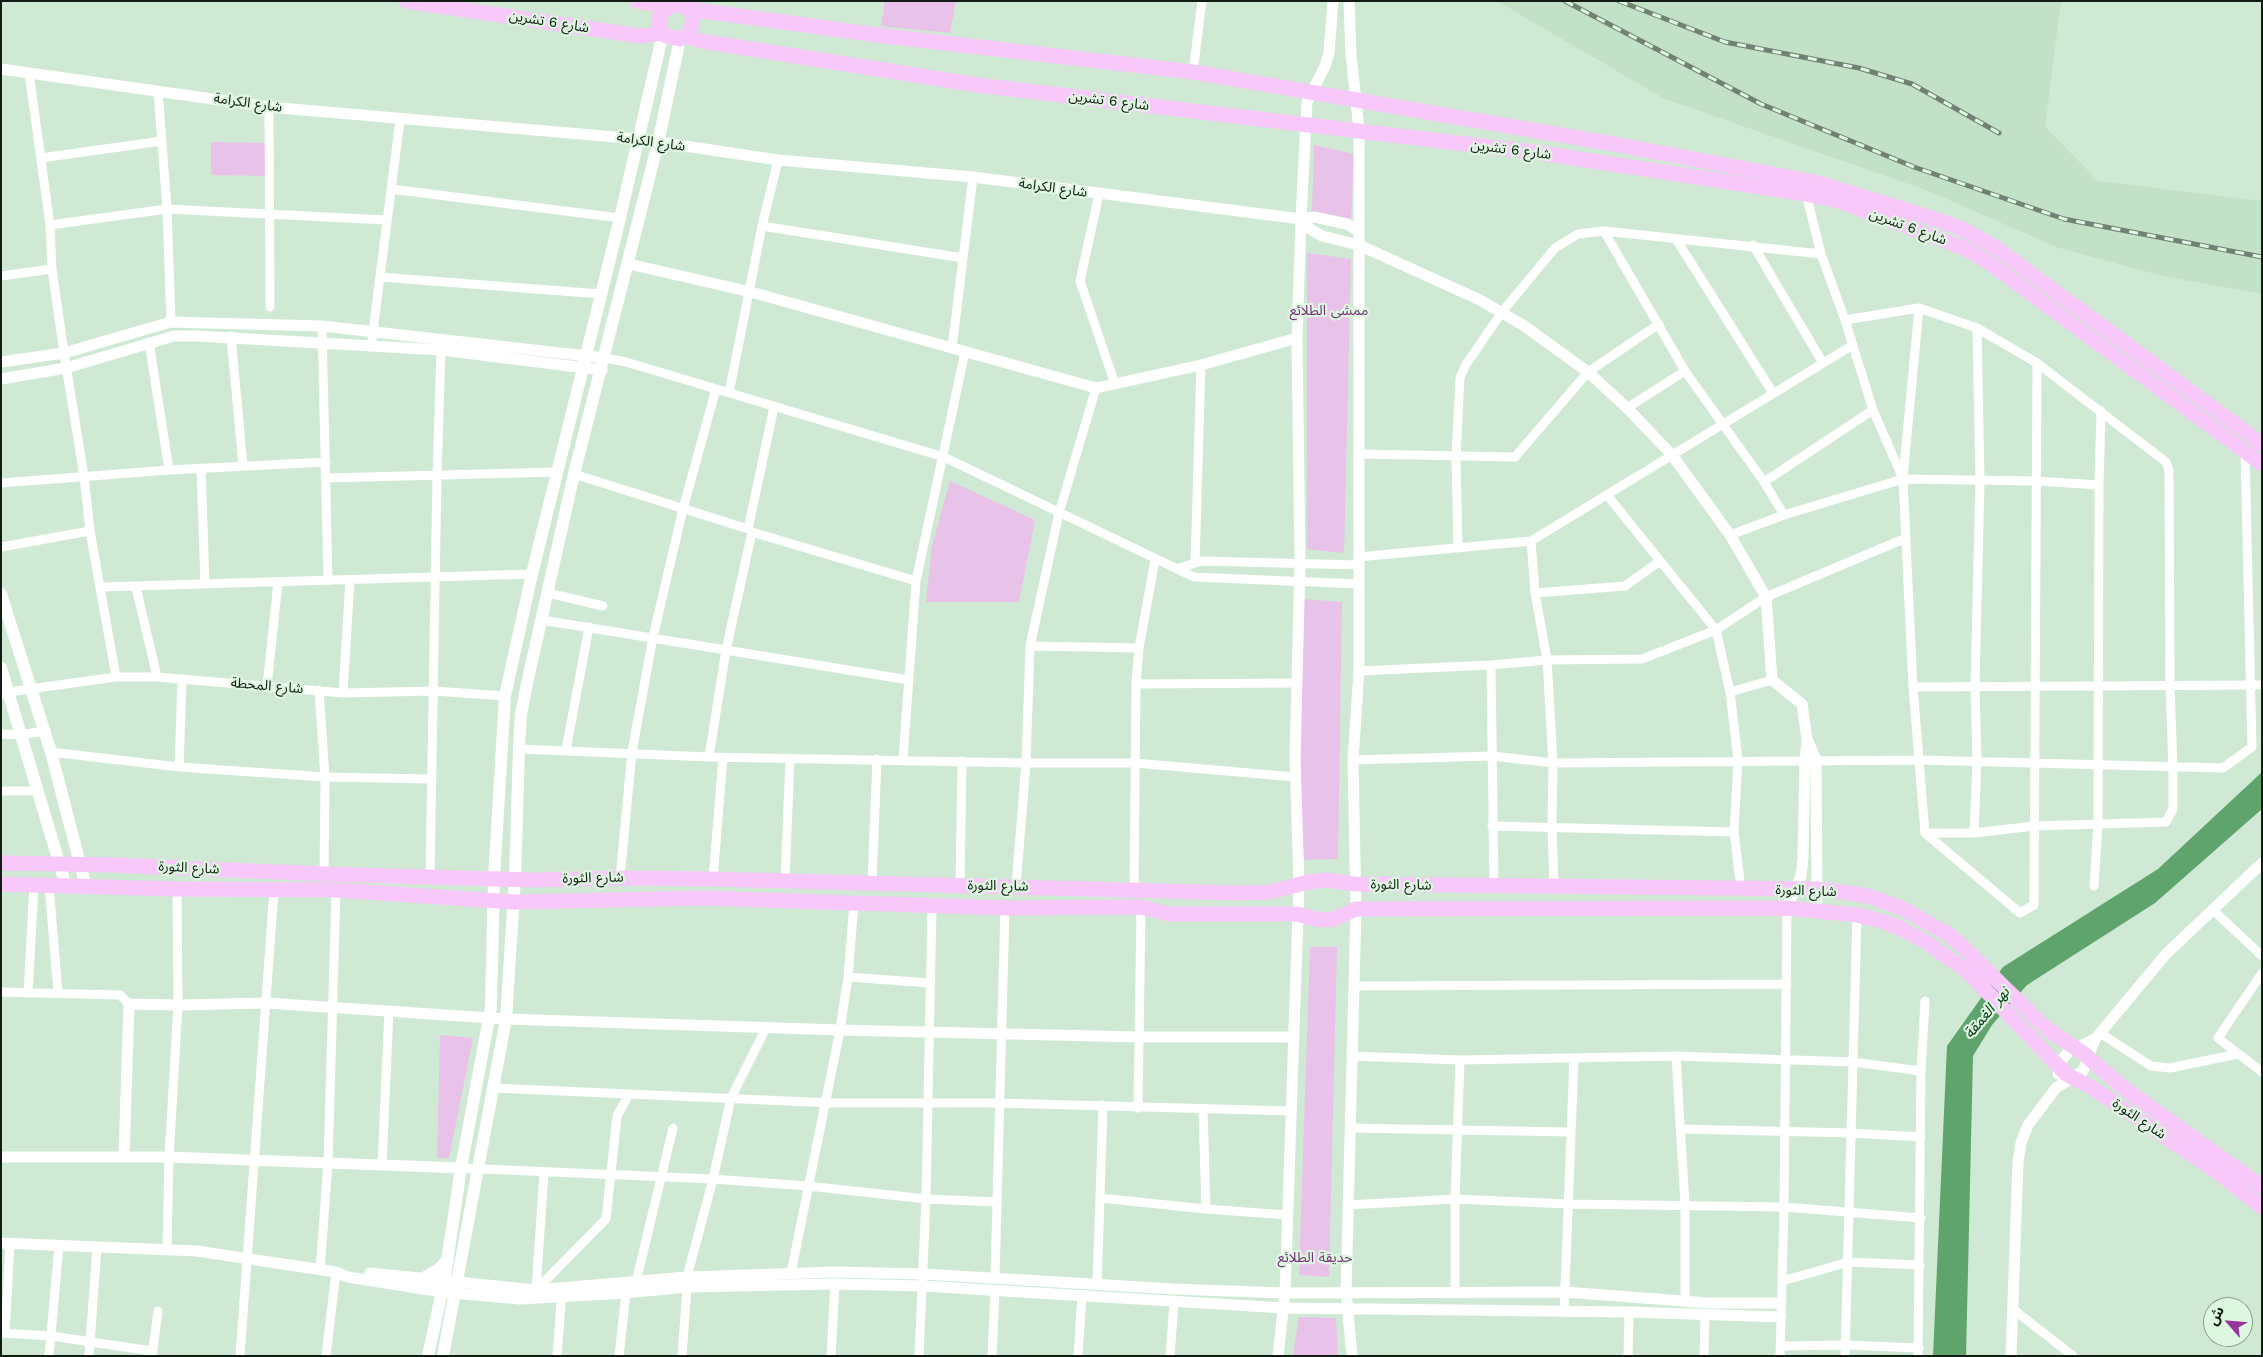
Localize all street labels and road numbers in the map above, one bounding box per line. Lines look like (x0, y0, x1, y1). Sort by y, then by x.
street label: شارع 6 تشرين (508, 7, 590, 37)
street label: شارع 6 تشرين (1068, 88, 1150, 114)
street label: شارع الكرامة (213, 90, 283, 116)
street label: شارع الكرامة (616, 129, 686, 155)
street label: شارع 6 تشرين (1470, 137, 1552, 163)
street label: شارع الكرامة (1018, 175, 1088, 201)
street label: شارع 6 تشرين (1867, 205, 1949, 249)
street label: شارع المحطة (230, 674, 304, 698)
street label: شارع الثورة (158, 858, 220, 878)
street label: شارع الثورة (562, 869, 624, 887)
street label: شارع الثورة (1370, 876, 1432, 894)
street label: شارع الثورة (967, 877, 1029, 895)
street label: شارع الثورة (1775, 882, 1837, 900)
street label: شارع الثورة (2109, 1095, 2169, 1143)

